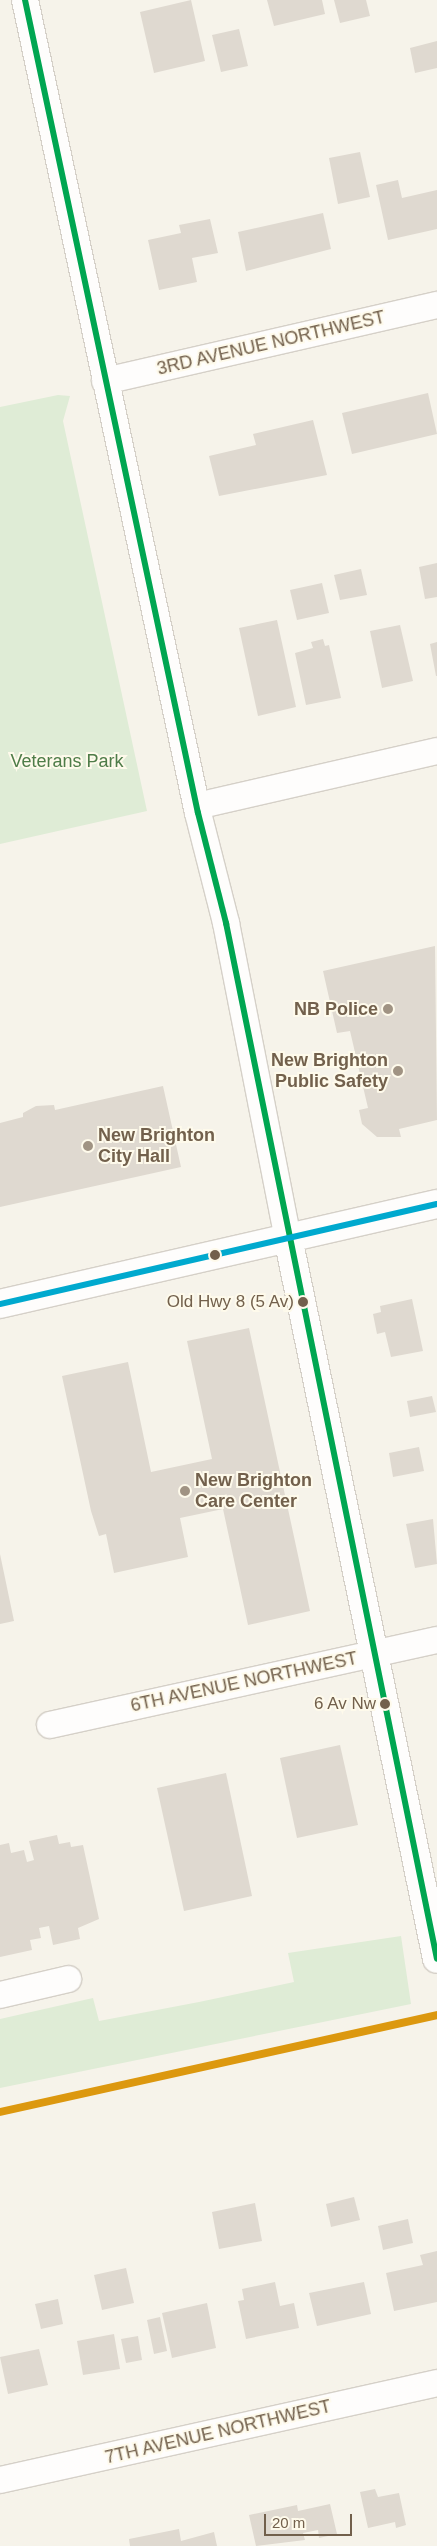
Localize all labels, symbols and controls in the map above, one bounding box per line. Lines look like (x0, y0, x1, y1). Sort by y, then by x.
street label: 3RD AVENUE NORTHWEST (154, 306, 388, 380)
park label: Veterans Park (10, 750, 124, 772)
place label: NB Police (294, 998, 378, 1020)
marker: NB Police (382, 1003, 394, 1015)
place label: New Brighton Public Safety (271, 1050, 388, 1092)
marker: New Brighton Public Safety (392, 1065, 404, 1077)
place label: New Brighton City Hall (98, 1125, 215, 1168)
marker: New Brighton City Hall (82, 1140, 94, 1152)
unlabelled marker (210, 1250, 220, 1260)
place label: Old Hwy 8 (5 Av) (166, 1292, 294, 1312)
marker: Old Hwy 8 (5 Av) (298, 1297, 308, 1307)
place label: New Brighton Care Center (195, 1470, 312, 1512)
marker: New Brighton Care Center (179, 1485, 191, 1497)
street label: 6TH AVENUE NORTHWEST (128, 1647, 360, 1717)
place label: 6 Av Nw (313, 1694, 376, 1714)
marker: 6 Av Nw (380, 1699, 390, 1709)
street label: 7TH AVENUE NORTHWEST (102, 2395, 334, 2469)
scale bar (267, 2504, 354, 2536)
text: 20 m (272, 2514, 305, 2531)

